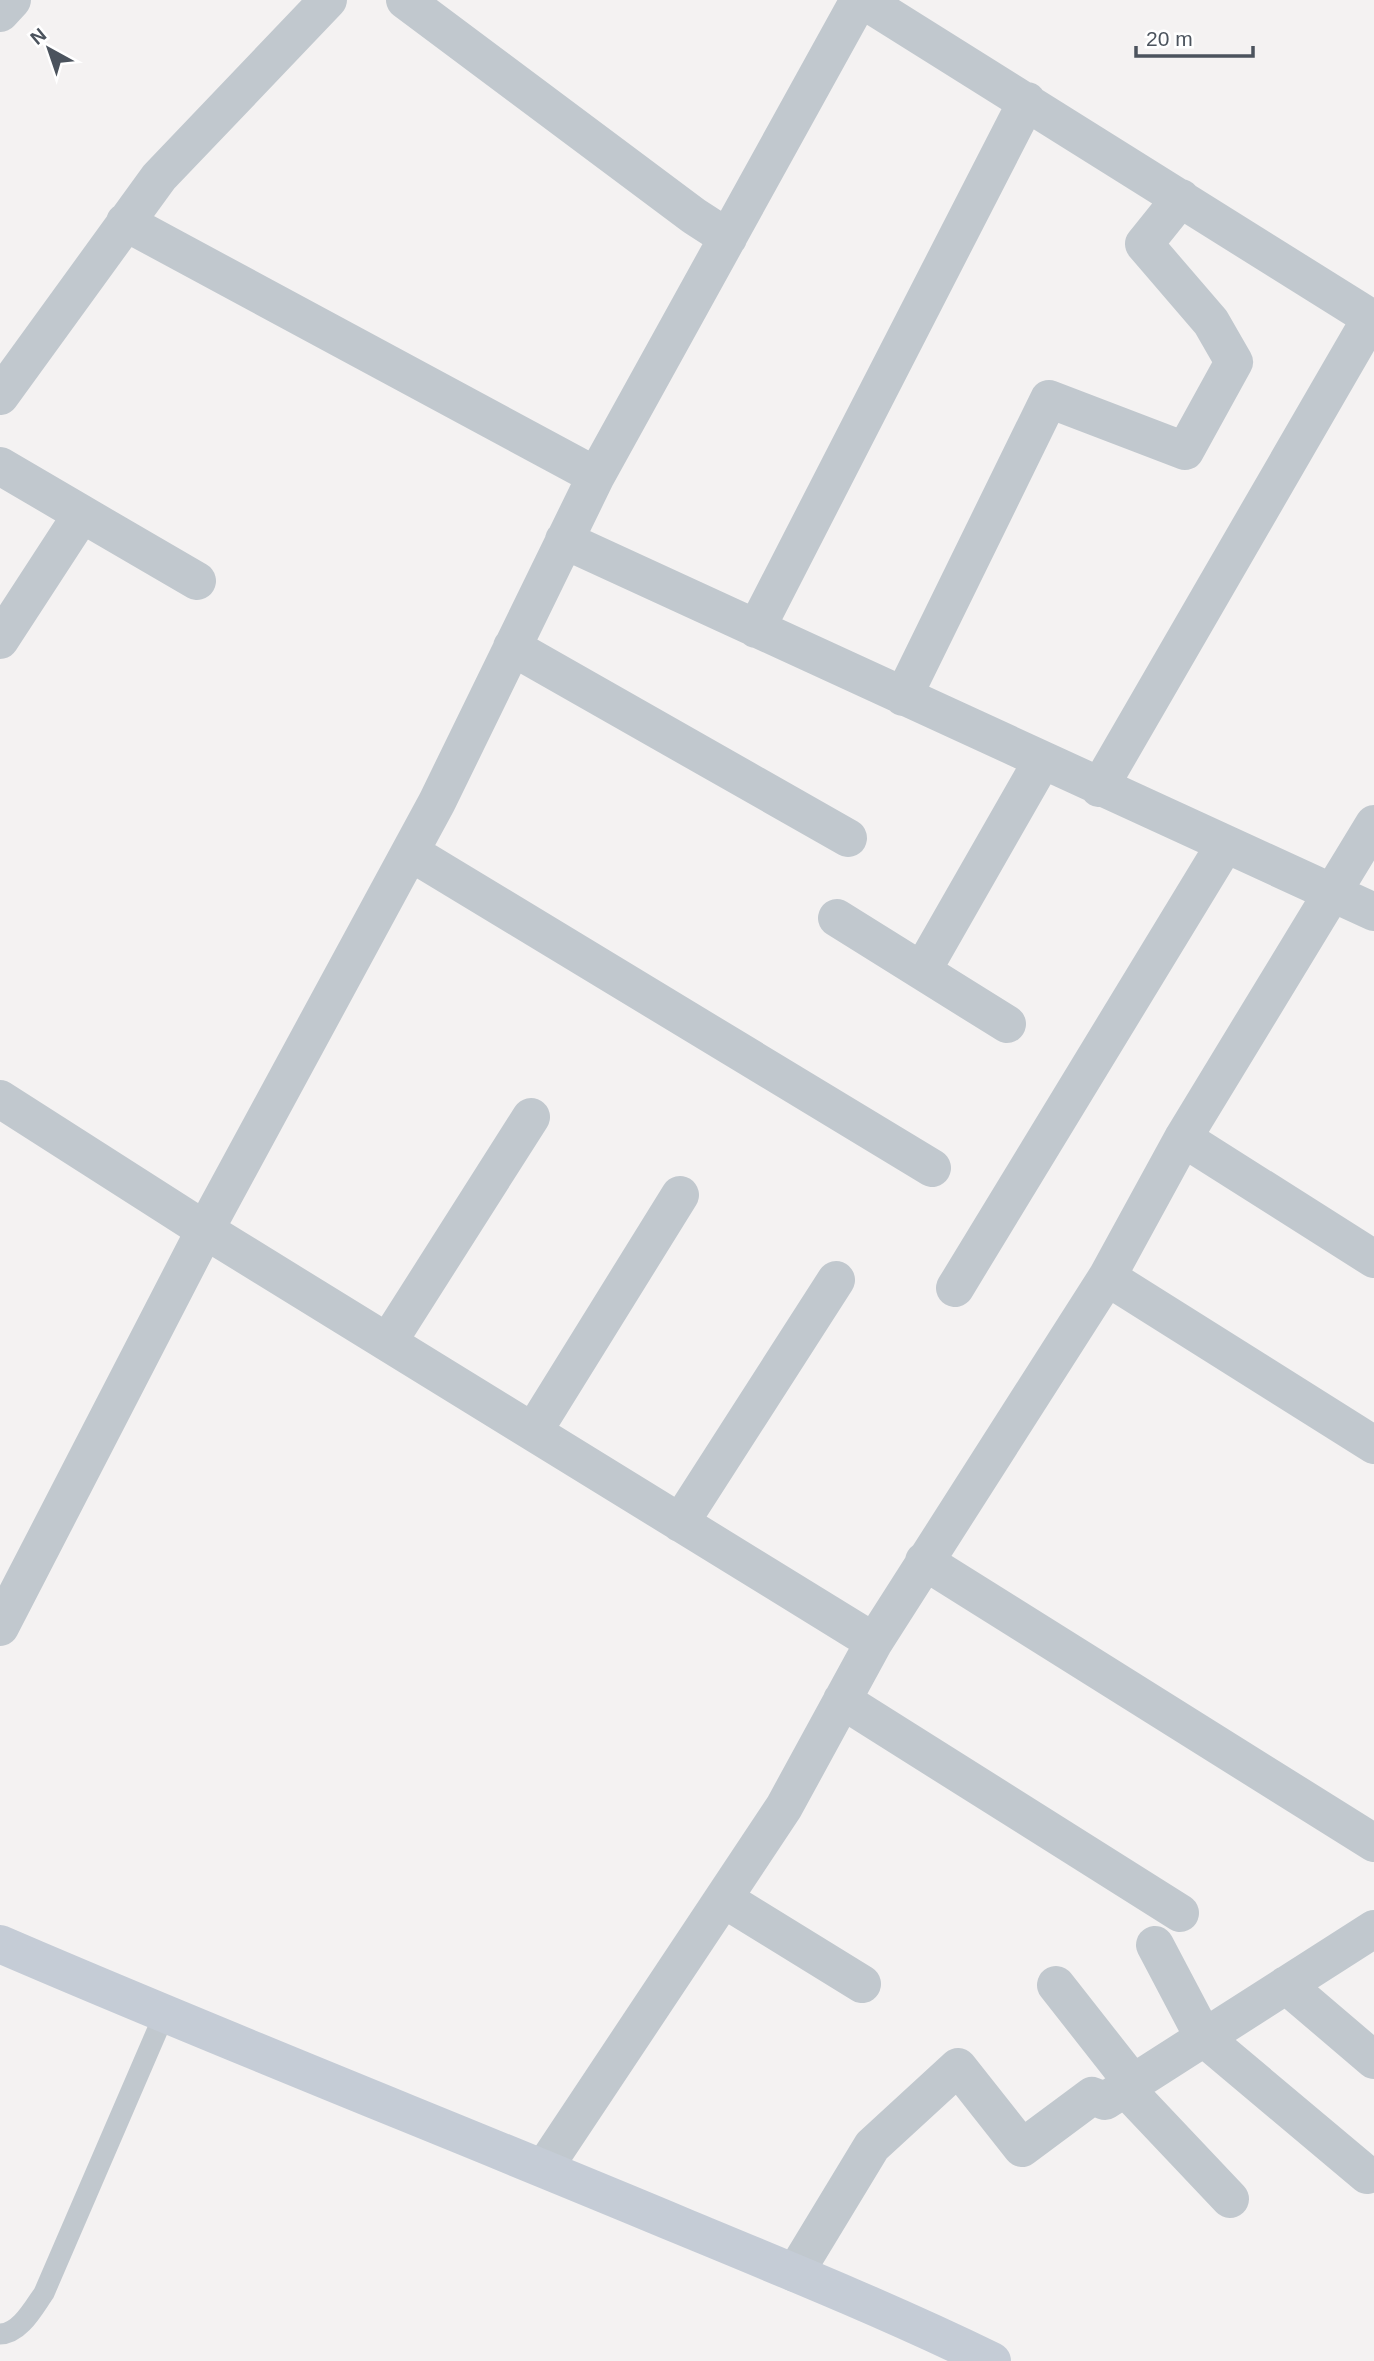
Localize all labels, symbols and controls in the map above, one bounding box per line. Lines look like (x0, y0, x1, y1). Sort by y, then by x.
north arrow (14, 14, 84, 84)
scale bar (1136, 14, 1253, 58)
text: N (26, 24, 50, 49)
text: 20 m (1146, 27, 1193, 50)

